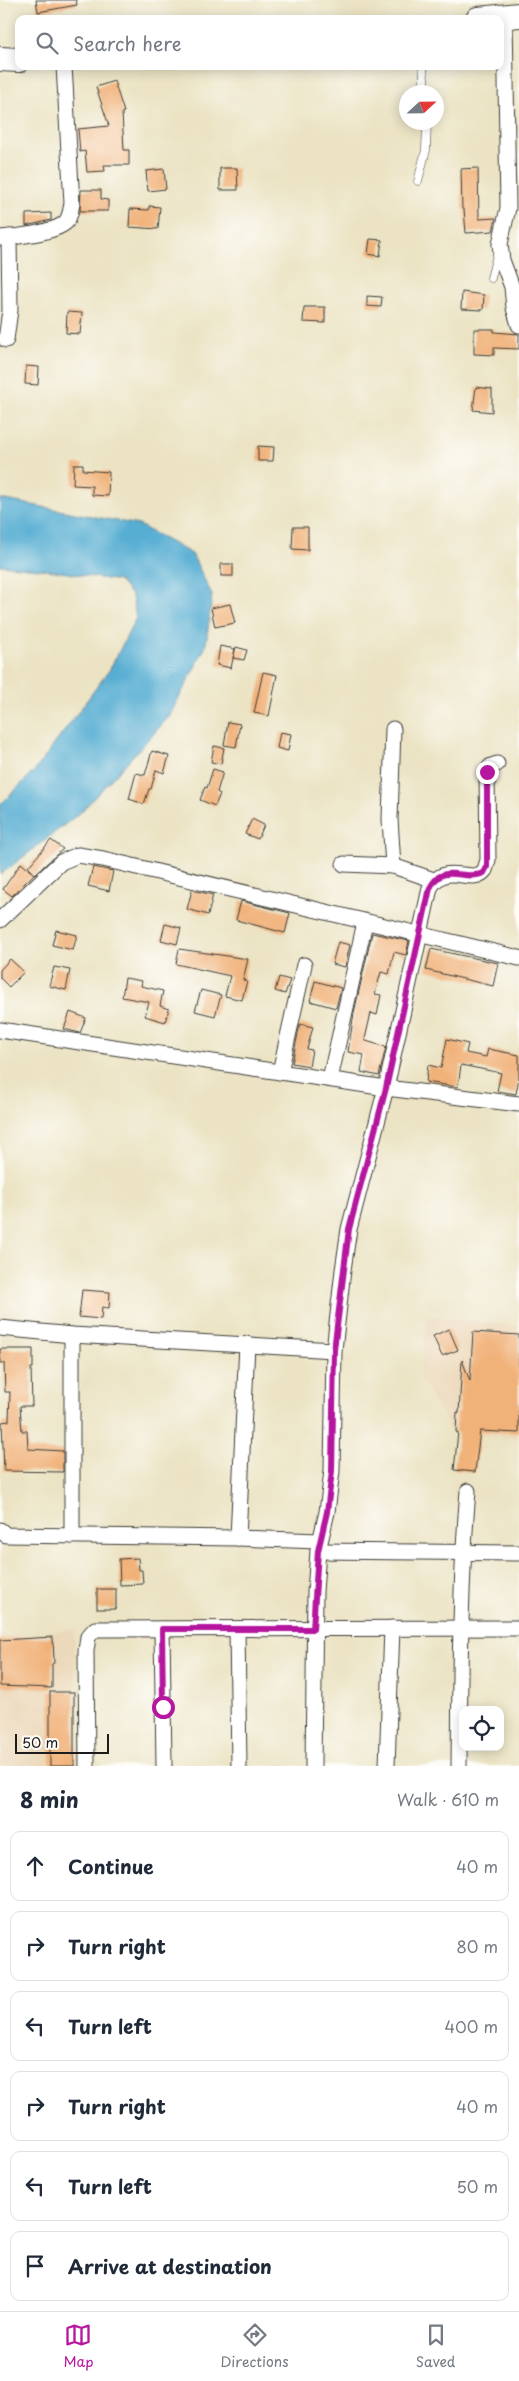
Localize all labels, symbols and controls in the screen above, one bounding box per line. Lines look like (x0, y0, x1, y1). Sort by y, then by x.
search box (15, 15, 504, 70)
icon: search (33, 29, 61, 57)
text: Search here (73, 29, 182, 57)
north arrow (399, 85, 444, 130)
route end (476, 761, 499, 784)
route start (152, 1696, 175, 1719)
map controls (459, 1706, 504, 1751)
button: locate (459, 1706, 504, 1751)
scale bar (15, 1731, 109, 1754)
text: 50 m (22, 1732, 58, 1753)
text: 8 min (20, 1783, 79, 1815)
text: Walk · 610 m (397, 1787, 499, 1811)
icon: ahead (21, 1852, 49, 1880)
text: Continue (68, 1852, 154, 1880)
text: 40 m (456, 1854, 498, 1878)
icon: right (21, 1932, 49, 1960)
text: Turn right (68, 1932, 166, 1960)
text: 80 m (456, 1934, 498, 1958)
icon: left (21, 2012, 49, 2040)
text: Turn left (68, 2012, 152, 2040)
text: 400 m (445, 2014, 498, 2038)
icon: right (21, 2092, 49, 2120)
text: Turn right (68, 2092, 166, 2120)
text: 40 m (456, 2094, 498, 2118)
icon: left (21, 2172, 49, 2200)
text: Turn left (68, 2172, 152, 2200)
text: 50 m (457, 2174, 498, 2198)
icon: arrive (21, 2252, 49, 2280)
text: Arrive at destination (68, 2252, 272, 2280)
tab: Map (64, 2321, 93, 2372)
tab: Directions (221, 2321, 289, 2372)
tab: Saved (416, 2321, 455, 2372)

